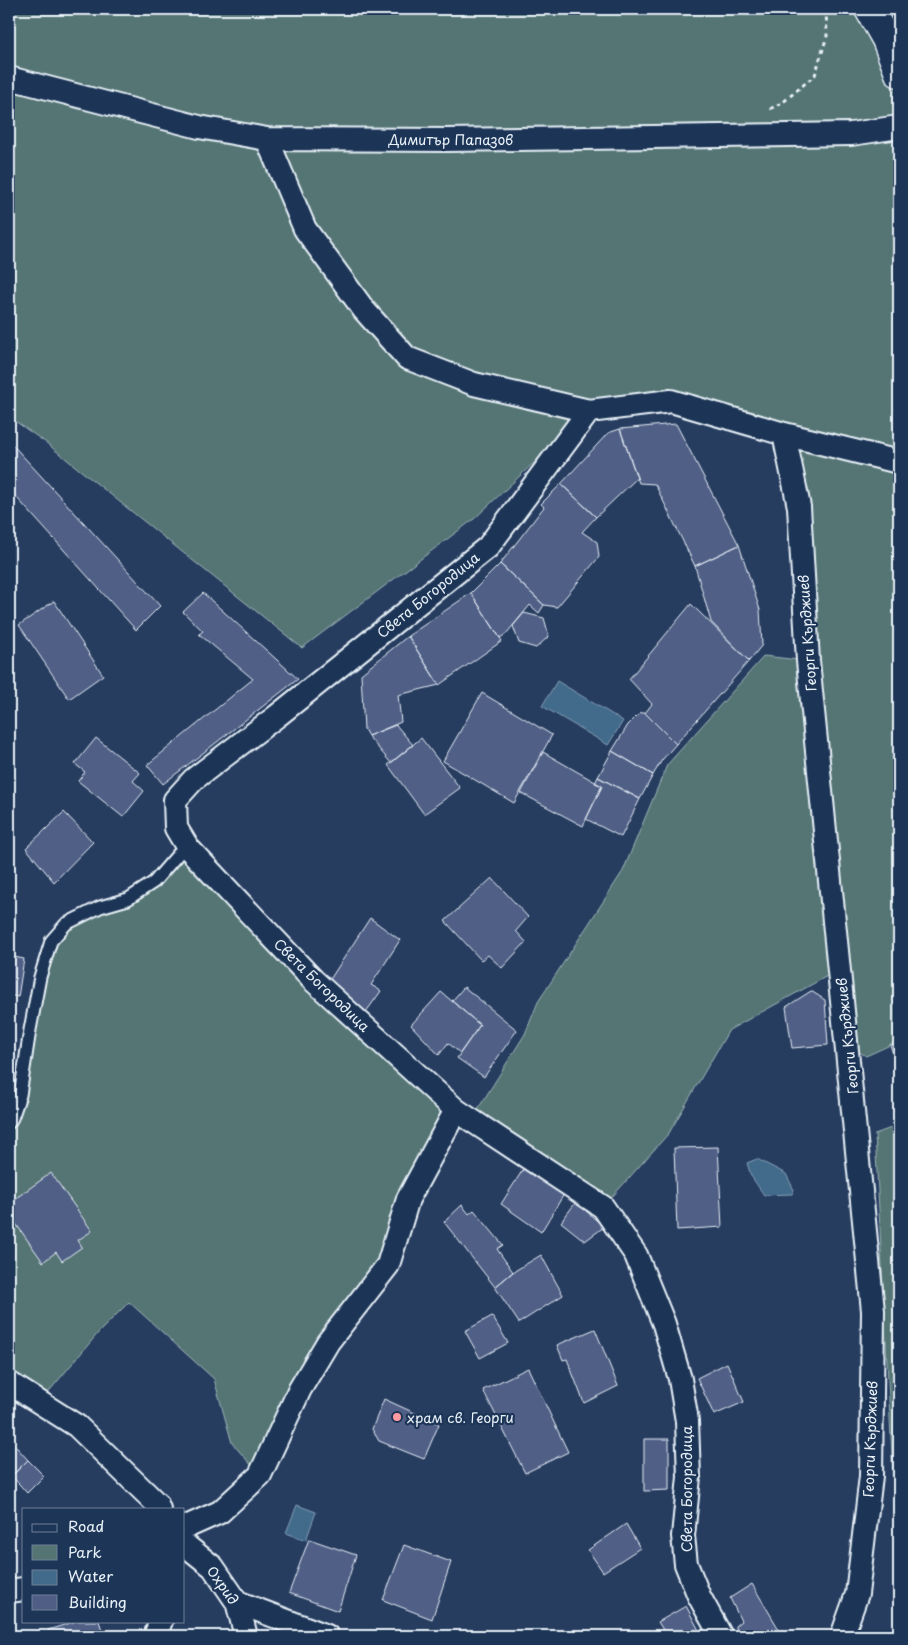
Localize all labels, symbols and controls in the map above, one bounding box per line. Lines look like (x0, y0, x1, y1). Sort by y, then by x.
street label: Димитър Папазов (388, 129, 513, 150)
street label: Света Богородица (372, 547, 484, 643)
street label: Георги Кърджиев (792, 574, 822, 692)
street label: Света Богородица (269, 933, 375, 1037)
street label: Георги Кърджиев (830, 977, 864, 1095)
street label: Георги Кърджиев (857, 1380, 883, 1498)
place label: храм св. Георги (407, 1407, 514, 1428)
marker: храм св. Георги (391, 1411, 403, 1423)
street label: Света Богородица (676, 1426, 697, 1552)
legend (22, 1508, 185, 1622)
text: Road (68, 1514, 104, 1537)
text: Park (68, 1540, 102, 1563)
street label: Охрид (202, 1561, 244, 1609)
text: Water (68, 1564, 113, 1587)
text: Building (68, 1590, 127, 1613)

